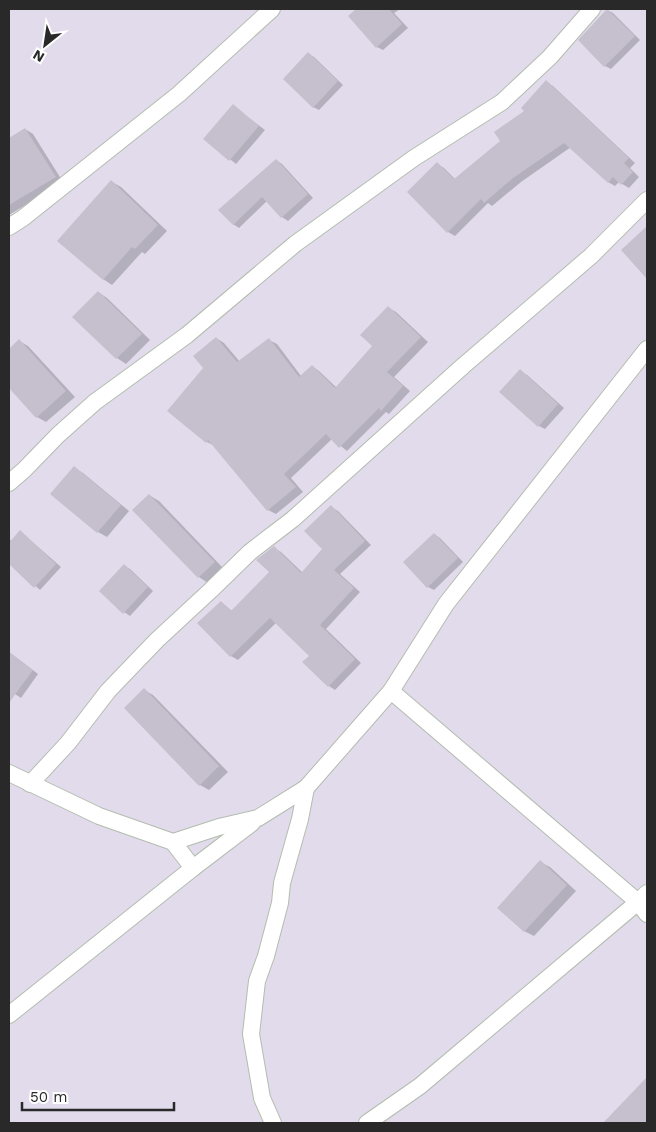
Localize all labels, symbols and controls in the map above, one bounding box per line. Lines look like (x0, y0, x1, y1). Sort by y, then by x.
north arrow (20, 20, 70, 70)
text: N (30, 47, 47, 66)
scale bar (22, 1080, 175, 1112)
text: 50 m (30, 1088, 67, 1106)

